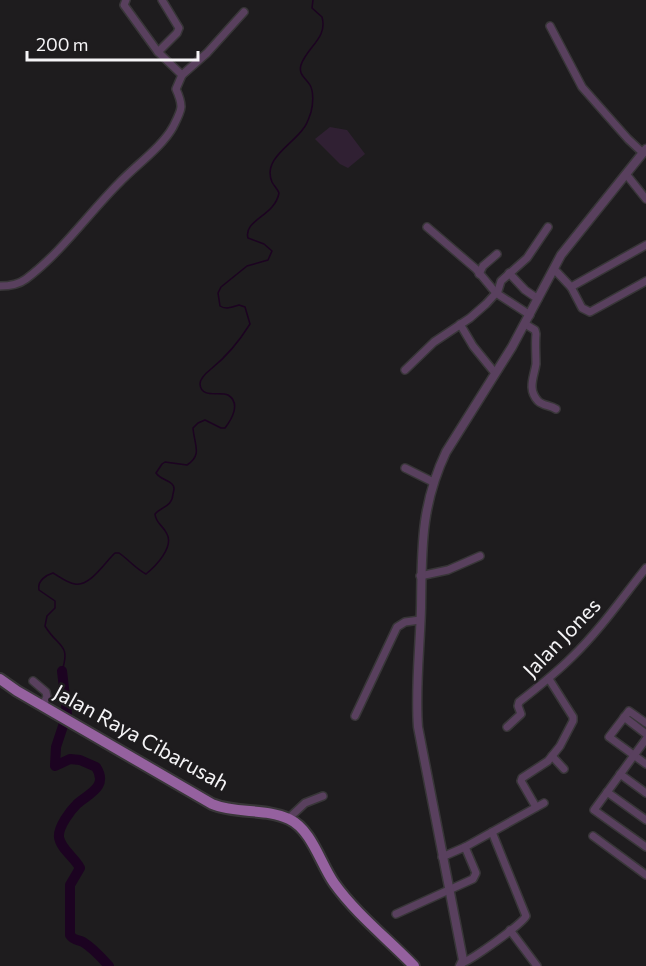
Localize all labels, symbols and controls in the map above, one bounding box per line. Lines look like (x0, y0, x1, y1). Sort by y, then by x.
scale bar (27, 24, 198, 62)
text: 200 m (36, 33, 89, 55)
street label: Jalan Jones (517, 592, 605, 682)
street label: Jalan Raya Cibarusah (50, 678, 233, 795)

